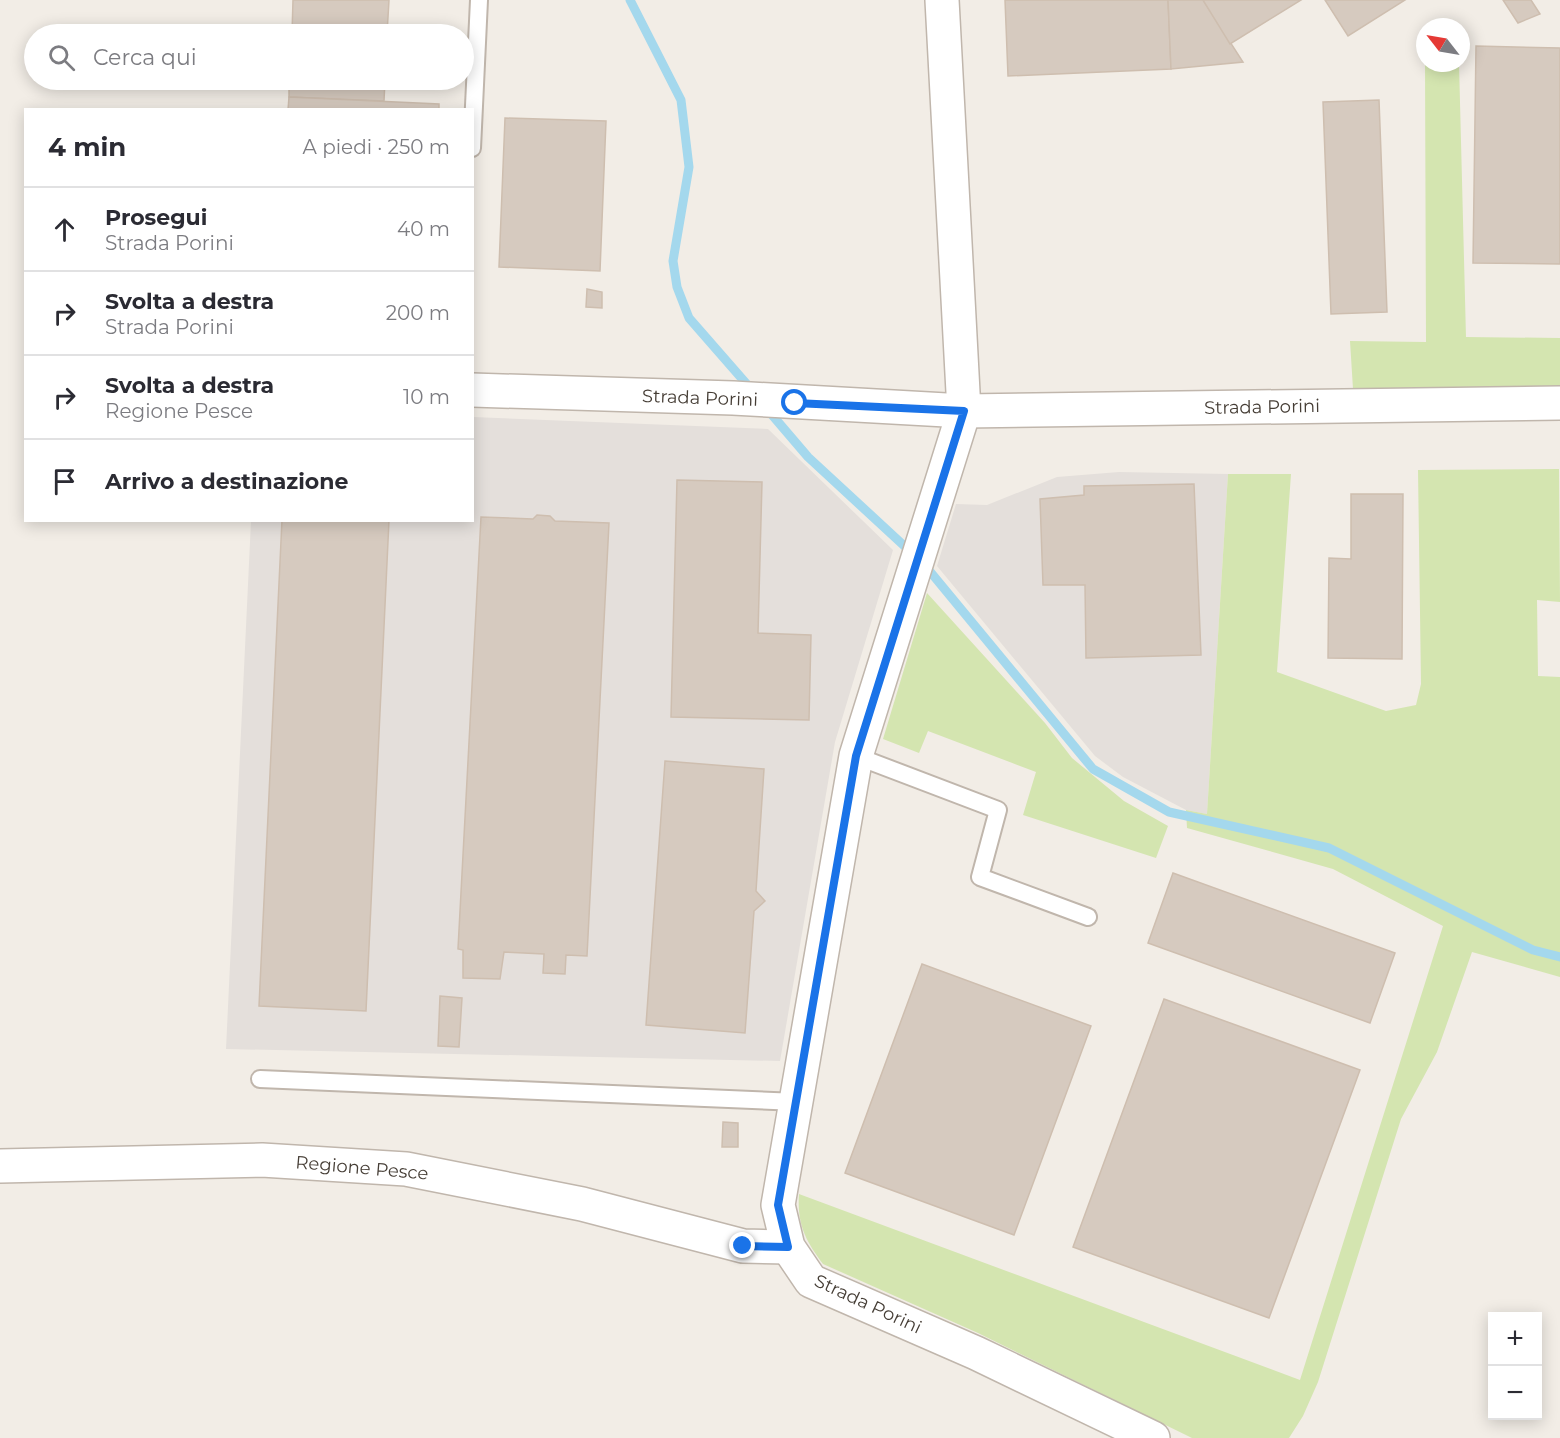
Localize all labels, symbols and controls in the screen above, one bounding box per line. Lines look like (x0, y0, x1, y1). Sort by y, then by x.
north arrow (1416, 18, 1470, 72)
search box (24, 24, 474, 90)
icon: search (45, 41, 78, 74)
text: Cerca qui (93, 44, 197, 71)
text: 4 min (48, 131, 126, 163)
text: A piedi · 250 m (303, 135, 450, 159)
text: Prosegui (105, 204, 207, 231)
icon: ahead (48, 213, 81, 246)
text: 40 m (397, 217, 450, 241)
text: Strada Porini (105, 231, 234, 255)
text: Svolta a destra (105, 288, 274, 315)
icon: right (48, 297, 81, 330)
text: 200 m (386, 301, 450, 325)
text: Strada Porini (105, 315, 234, 339)
text: Svolta a destra (105, 372, 274, 399)
icon: right (48, 381, 81, 414)
text: 10 m (403, 385, 450, 409)
street label: Strada Porini (642, 385, 758, 411)
route start (781, 389, 807, 415)
street label: Strada Porini (1204, 395, 1320, 419)
text: Regione Pesce (105, 399, 253, 423)
icon: arrive (48, 465, 81, 498)
text: Arrivo a destinazione (105, 468, 348, 495)
street label: Regione Pesce (295, 1151, 429, 1185)
route end (729, 1232, 755, 1258)
street label: Strada Porini (811, 1270, 925, 1338)
map controls (1488, 1312, 1542, 1420)
button: + (1488, 1312, 1542, 1366)
button: − (1488, 1366, 1542, 1420)

